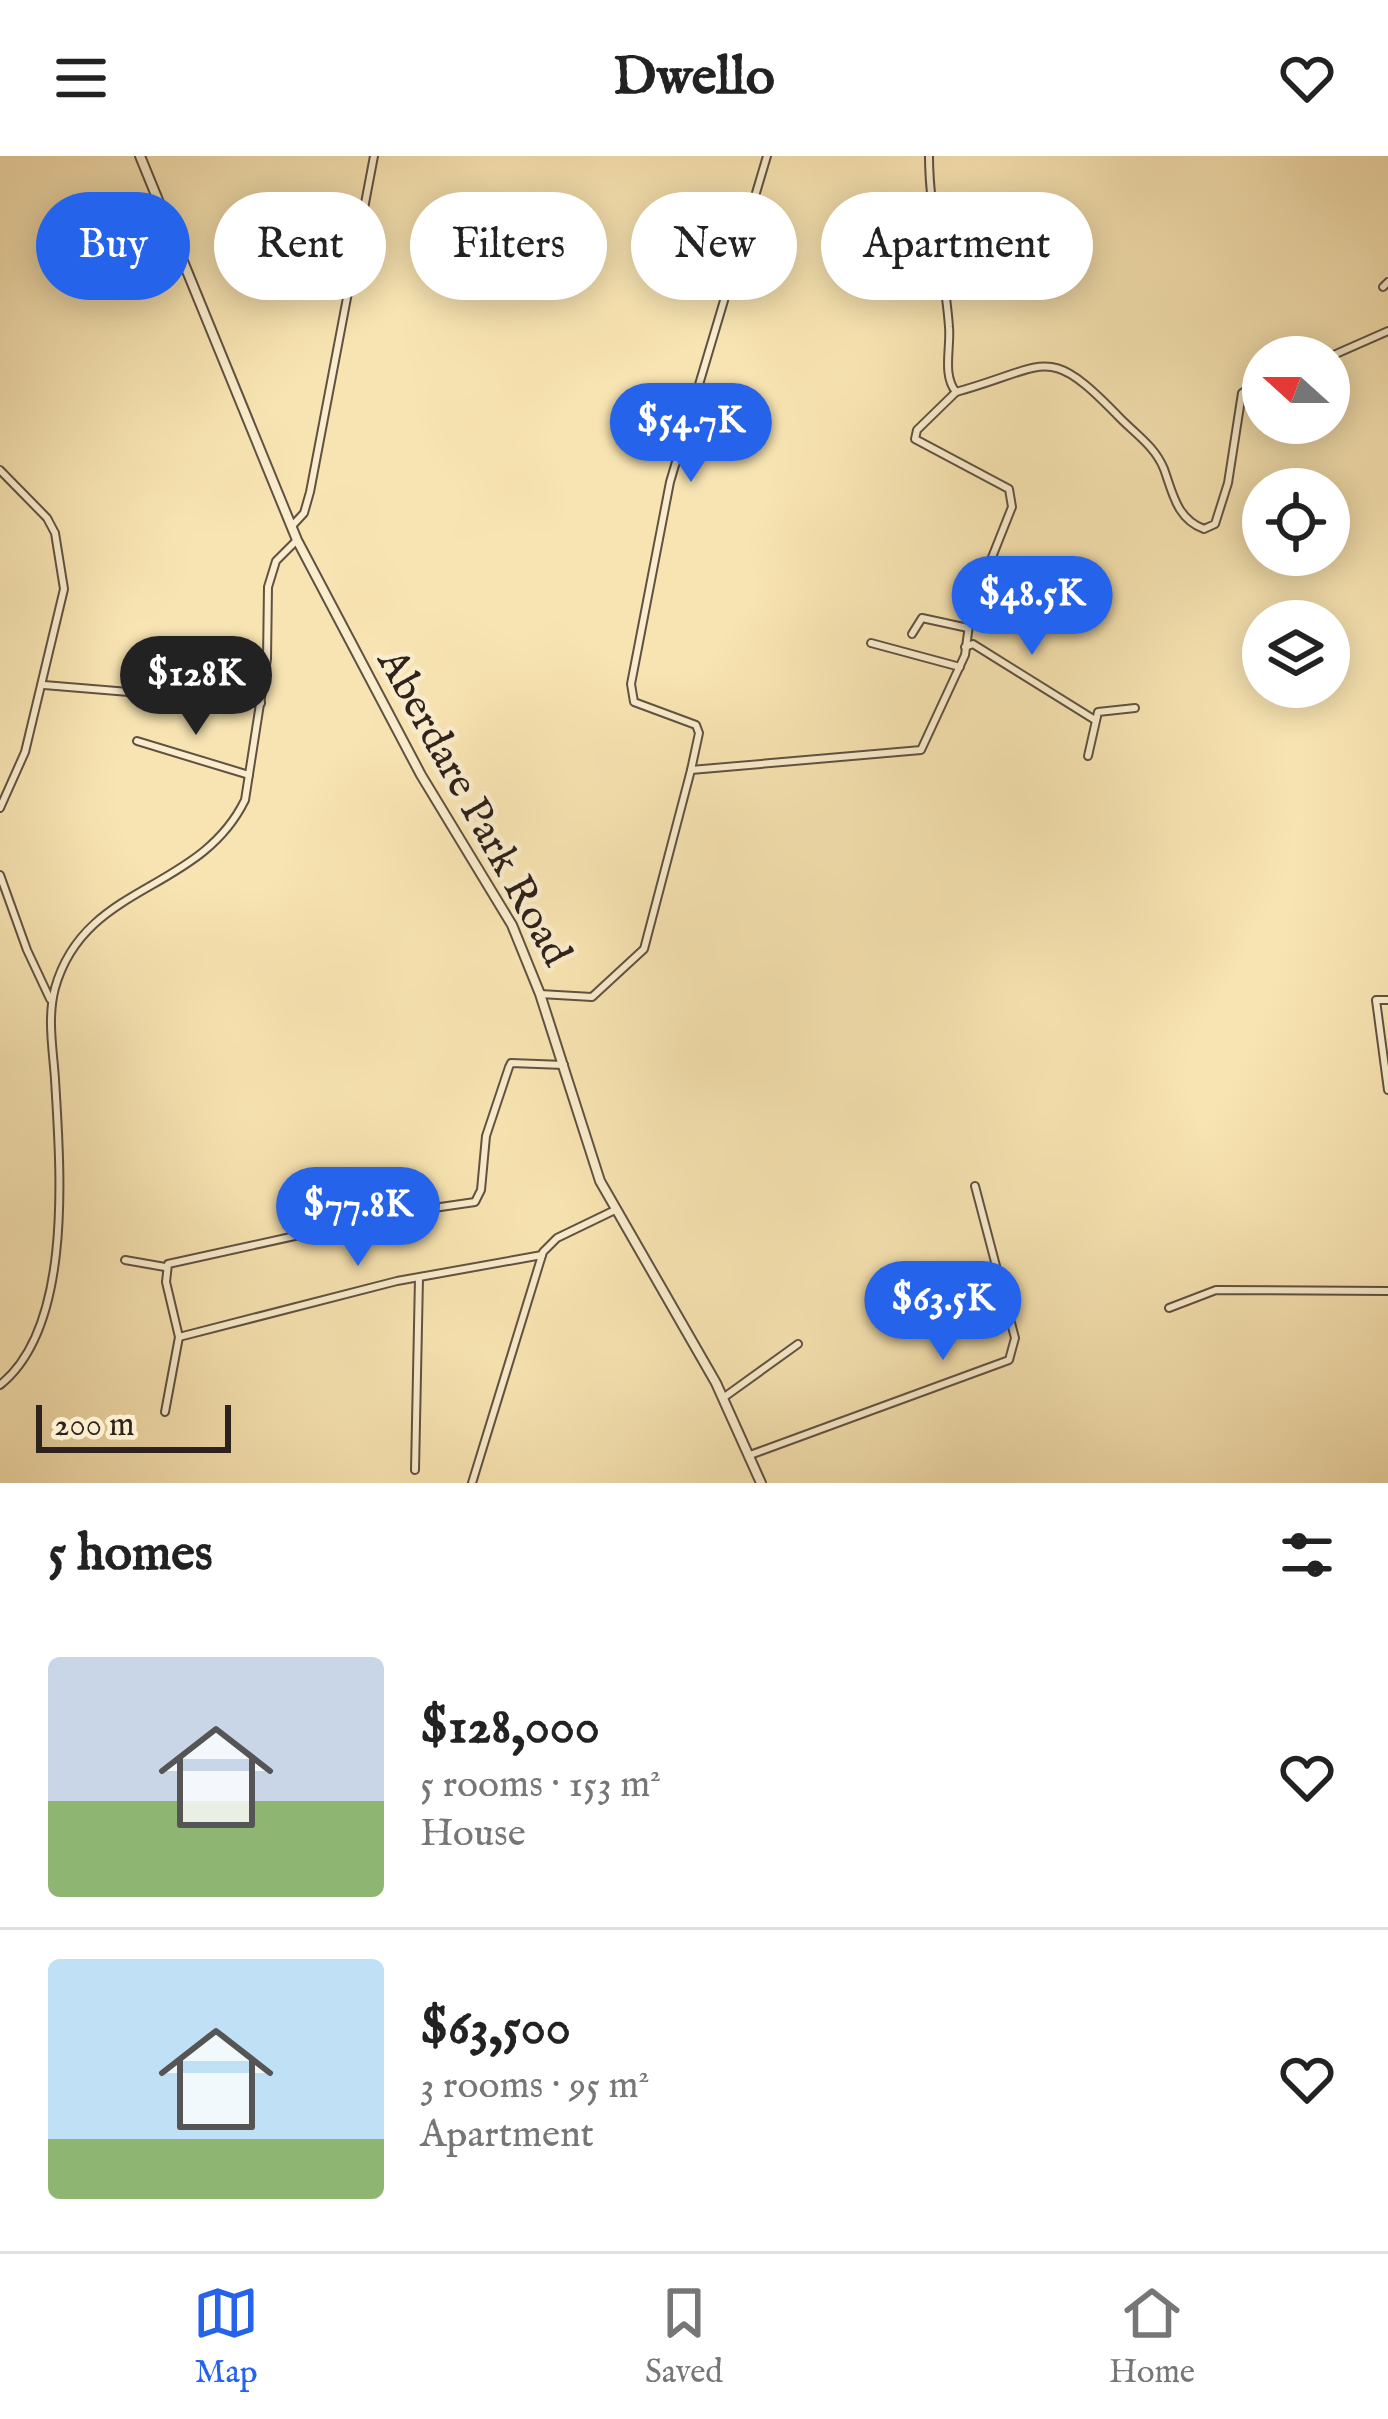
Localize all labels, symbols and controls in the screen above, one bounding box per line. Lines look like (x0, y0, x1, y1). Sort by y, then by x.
text: Dwello (613, 44, 775, 113)
icon: menu (48, 45, 114, 111)
icon: heart (1274, 45, 1340, 111)
chip: Buy (36, 192, 190, 300)
chip: Rent (214, 192, 386, 300)
chip: Filters (410, 192, 607, 300)
chip: New (631, 192, 797, 300)
chip: Apartment (821, 192, 1093, 300)
north arrow (1242, 336, 1350, 444)
map controls (1242, 336, 1350, 708)
pin: $54.7K (593, 383, 789, 485)
text: $54.7K (637, 397, 745, 446)
button: locate (1242, 468, 1350, 576)
pin: $48.5K (934, 556, 1130, 658)
text: $48.5K (979, 570, 1085, 619)
button: layers (1242, 600, 1350, 708)
pin: $128K (112, 636, 280, 738)
street label: Aberdare Park Road (364, 639, 582, 976)
text: $128K (147, 650, 245, 699)
pin: $77.8K (260, 1167, 456, 1269)
text: $77.8K (303, 1181, 413, 1230)
pin: $63.5K (845, 1261, 1041, 1363)
text: $63.5K (891, 1275, 995, 1324)
scale bar (36, 1399, 231, 1452)
text: 200 m (54, 1405, 135, 1447)
icon: filters (1274, 1522, 1340, 1588)
text: 5 homes (48, 1523, 213, 1588)
text: $128,000 (420, 1696, 600, 1761)
icon: home (144, 1705, 288, 1849)
icon: heart (1274, 1744, 1340, 1810)
text: 5 rooms · 153 m² (420, 1761, 661, 1810)
text: House (420, 1810, 526, 1859)
text: $63,500 (420, 1997, 571, 2062)
icon: home (144, 2007, 288, 2151)
icon: heart (1274, 2046, 1340, 2112)
text: 3 rooms · 95 m² (420, 2062, 650, 2111)
text: Apartment (420, 2111, 594, 2160)
tab: Map (193, 2280, 259, 2394)
tab: Saved (645, 2280, 723, 2394)
tab: Home (1109, 2280, 1195, 2394)

